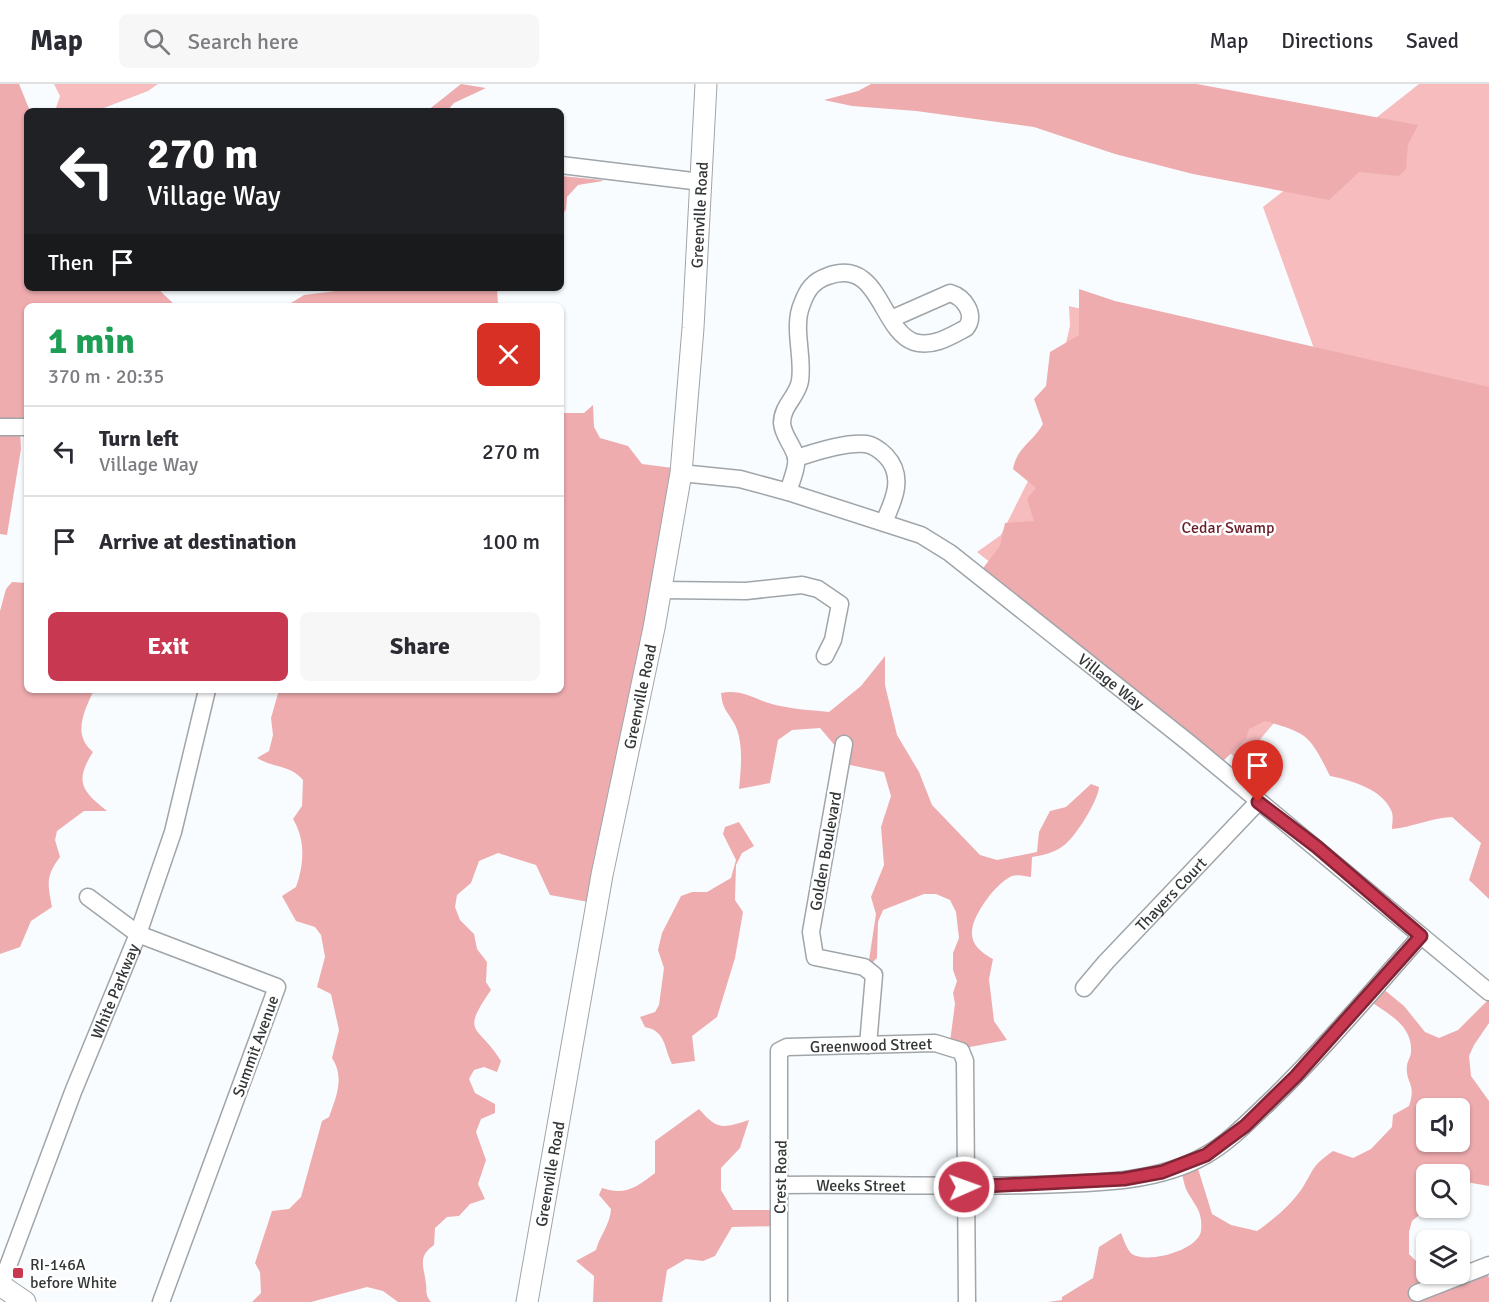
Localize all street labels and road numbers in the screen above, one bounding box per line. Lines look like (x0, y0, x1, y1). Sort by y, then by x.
street label: Greenville Road (687, 161, 713, 269)
street label: Greenville Road (620, 642, 661, 751)
street label: Village Way (1073, 650, 1148, 715)
street label: Golden Boulevard (806, 790, 846, 912)
street label: Thayers Court (1132, 853, 1212, 936)
street label: White Parkway (87, 940, 144, 1042)
street label: Summit Avenue (228, 993, 284, 1100)
street label: Greenwood Street (810, 1034, 933, 1057)
street label: Greenville Road (531, 1120, 570, 1228)
street label: Crest Road (770, 1140, 792, 1214)
street label: Weeks Street (816, 1176, 906, 1196)

